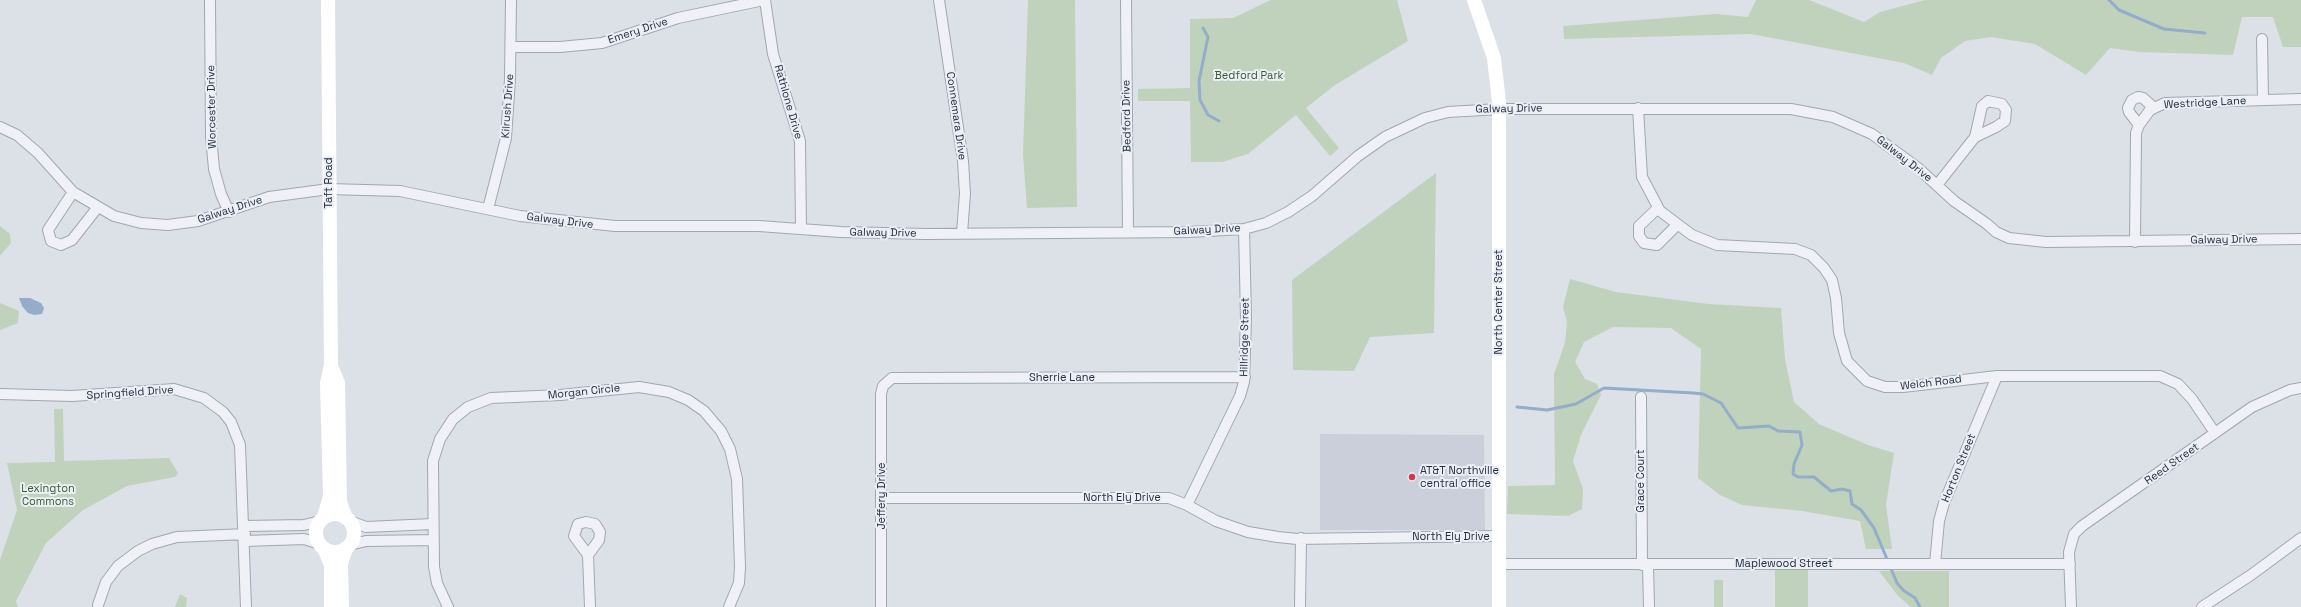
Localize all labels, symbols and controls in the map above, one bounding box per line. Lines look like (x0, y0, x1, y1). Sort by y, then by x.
street label: Emery Drive (606, 15, 670, 47)
street label: Rathlone Drive (771, 63, 805, 141)
street label: Worcester Drive (205, 65, 219, 149)
park label: Bedford Park (1214, 69, 1284, 83)
street label: Connemara Drive (943, 71, 969, 161)
street label: Kilrush Drive (499, 73, 517, 139)
street label: Bedford Drive (1120, 80, 1134, 152)
street label: Westridge Lane (2163, 94, 2247, 112)
street label: Galway Drive (1475, 102, 1543, 116)
street label: Galway Drive (1874, 133, 1934, 185)
street label: Taft Road (322, 157, 336, 209)
street label: Galway Drive (196, 193, 264, 227)
street label: Galway Drive (526, 210, 594, 232)
street label: Galway Drive (1173, 222, 1241, 238)
street label: Galway Drive (849, 226, 917, 240)
street label: Galway Drive (2190, 233, 2258, 247)
street label: North Center Street (1492, 249, 1506, 355)
street label: Hillridge Street (1238, 297, 1252, 377)
street label: Sherrie Lane (1029, 371, 1095, 385)
street label: Welch Road (1900, 373, 1962, 393)
street label: Morgan Circle (547, 382, 621, 402)
street label: Springfield Drive (86, 383, 174, 403)
street label: Horton Street (1939, 432, 1979, 504)
street label: Reed Street (2142, 440, 2202, 488)
street label: Grace Court (1634, 449, 1648, 513)
street label: Jeffery Drive (875, 462, 889, 530)
place label: AT&T Northville central office (1420, 464, 1499, 490)
marker: AT&T Northville central office (1407, 472, 1417, 482)
park label: Lexington Commons (21, 482, 75, 508)
street label: North Ely Drive (1083, 491, 1161, 505)
street label: North Ely Drive (1412, 530, 1490, 544)
street label: Maplewood Street (1735, 557, 1833, 571)

